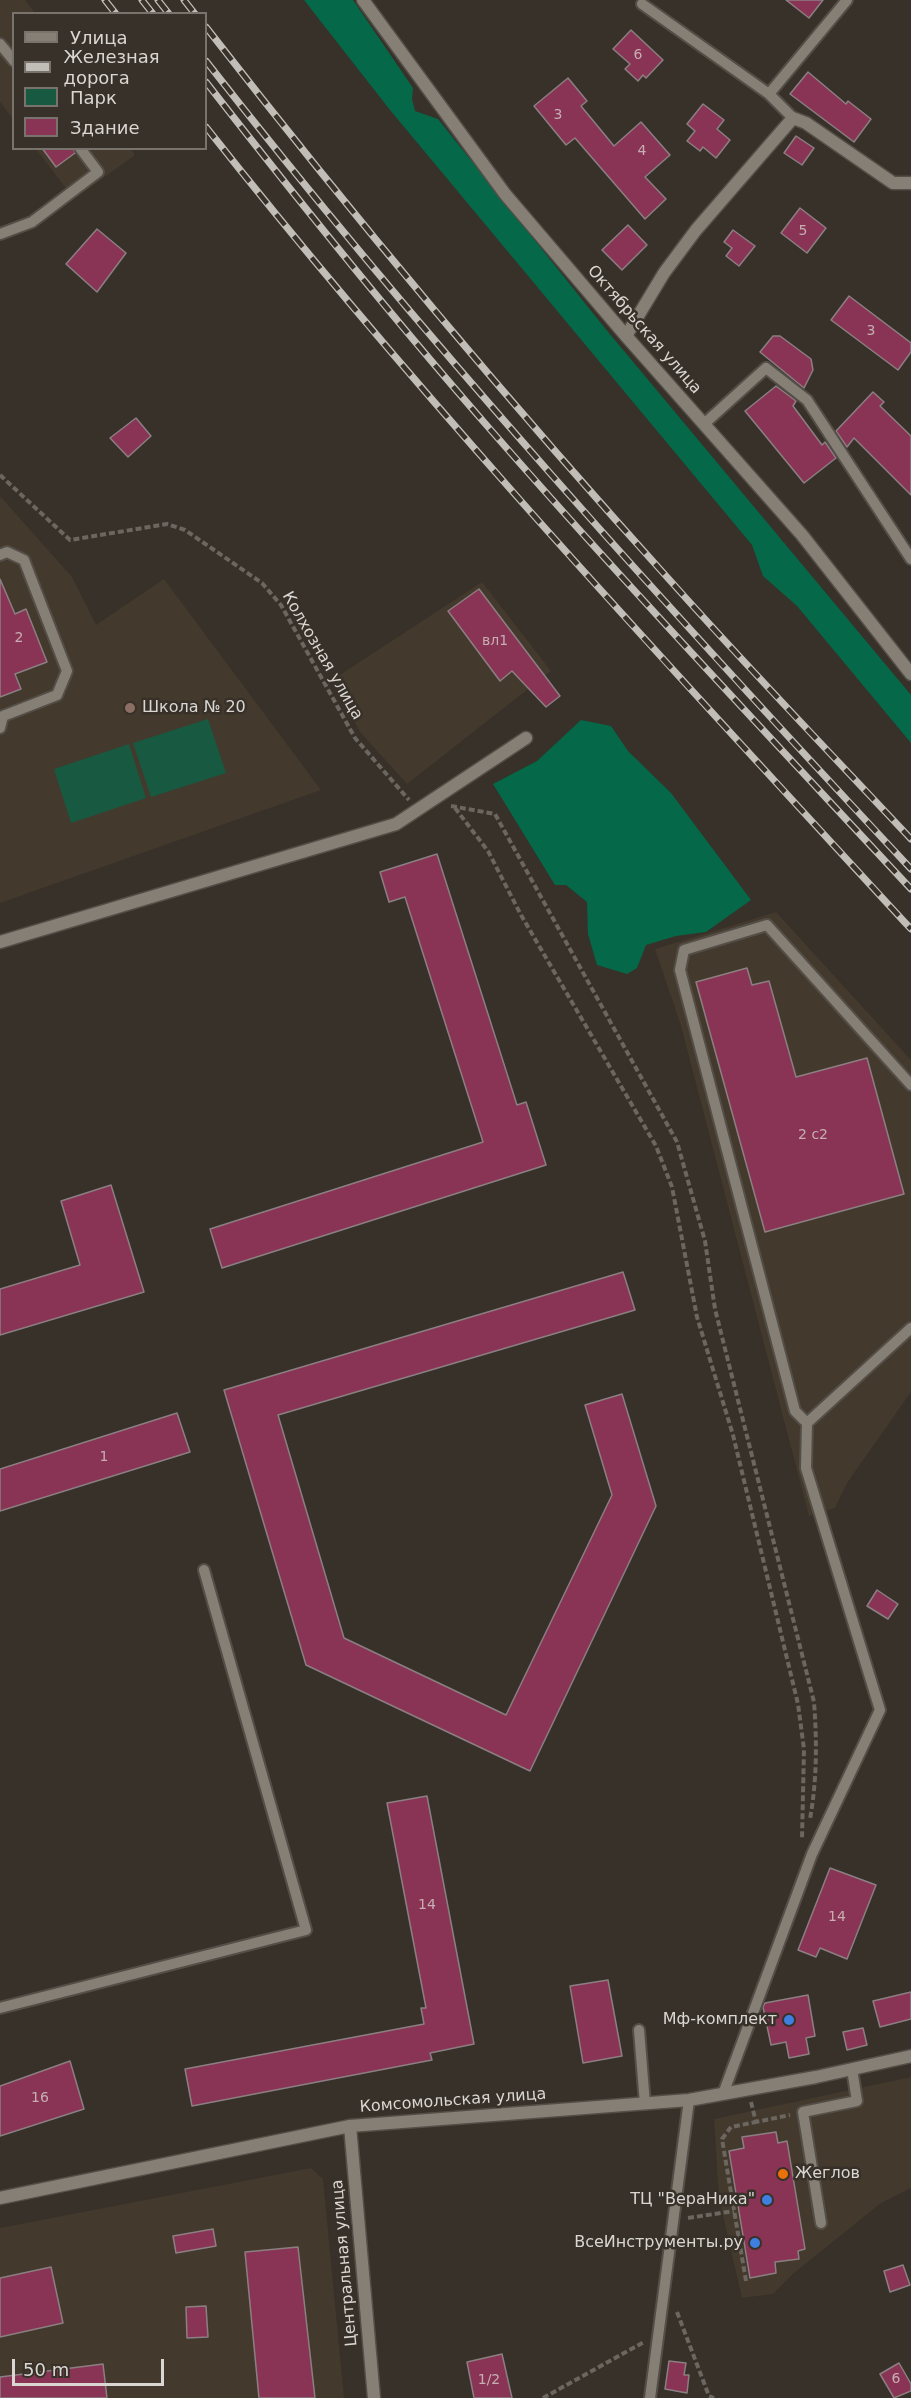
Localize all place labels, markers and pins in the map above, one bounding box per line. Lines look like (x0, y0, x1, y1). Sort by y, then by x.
place label: Школа № 20 (142, 698, 246, 718)
marker: Школа № 20 (123, 701, 137, 715)
place label: Мф-комплект (663, 2010, 777, 2030)
marker: Мф-комплект (782, 2013, 796, 2027)
place label: Жеглов (795, 2164, 860, 2184)
marker: Жеглов (776, 2167, 790, 2181)
place label: ТЦ "ВераНика" (630, 2190, 755, 2210)
marker: ТЦ "ВераНика" (760, 2193, 774, 2207)
place label: ВсеИнструменты.ру (574, 2233, 743, 2253)
marker: ВсеИнструменты.ру (748, 2236, 762, 2250)

